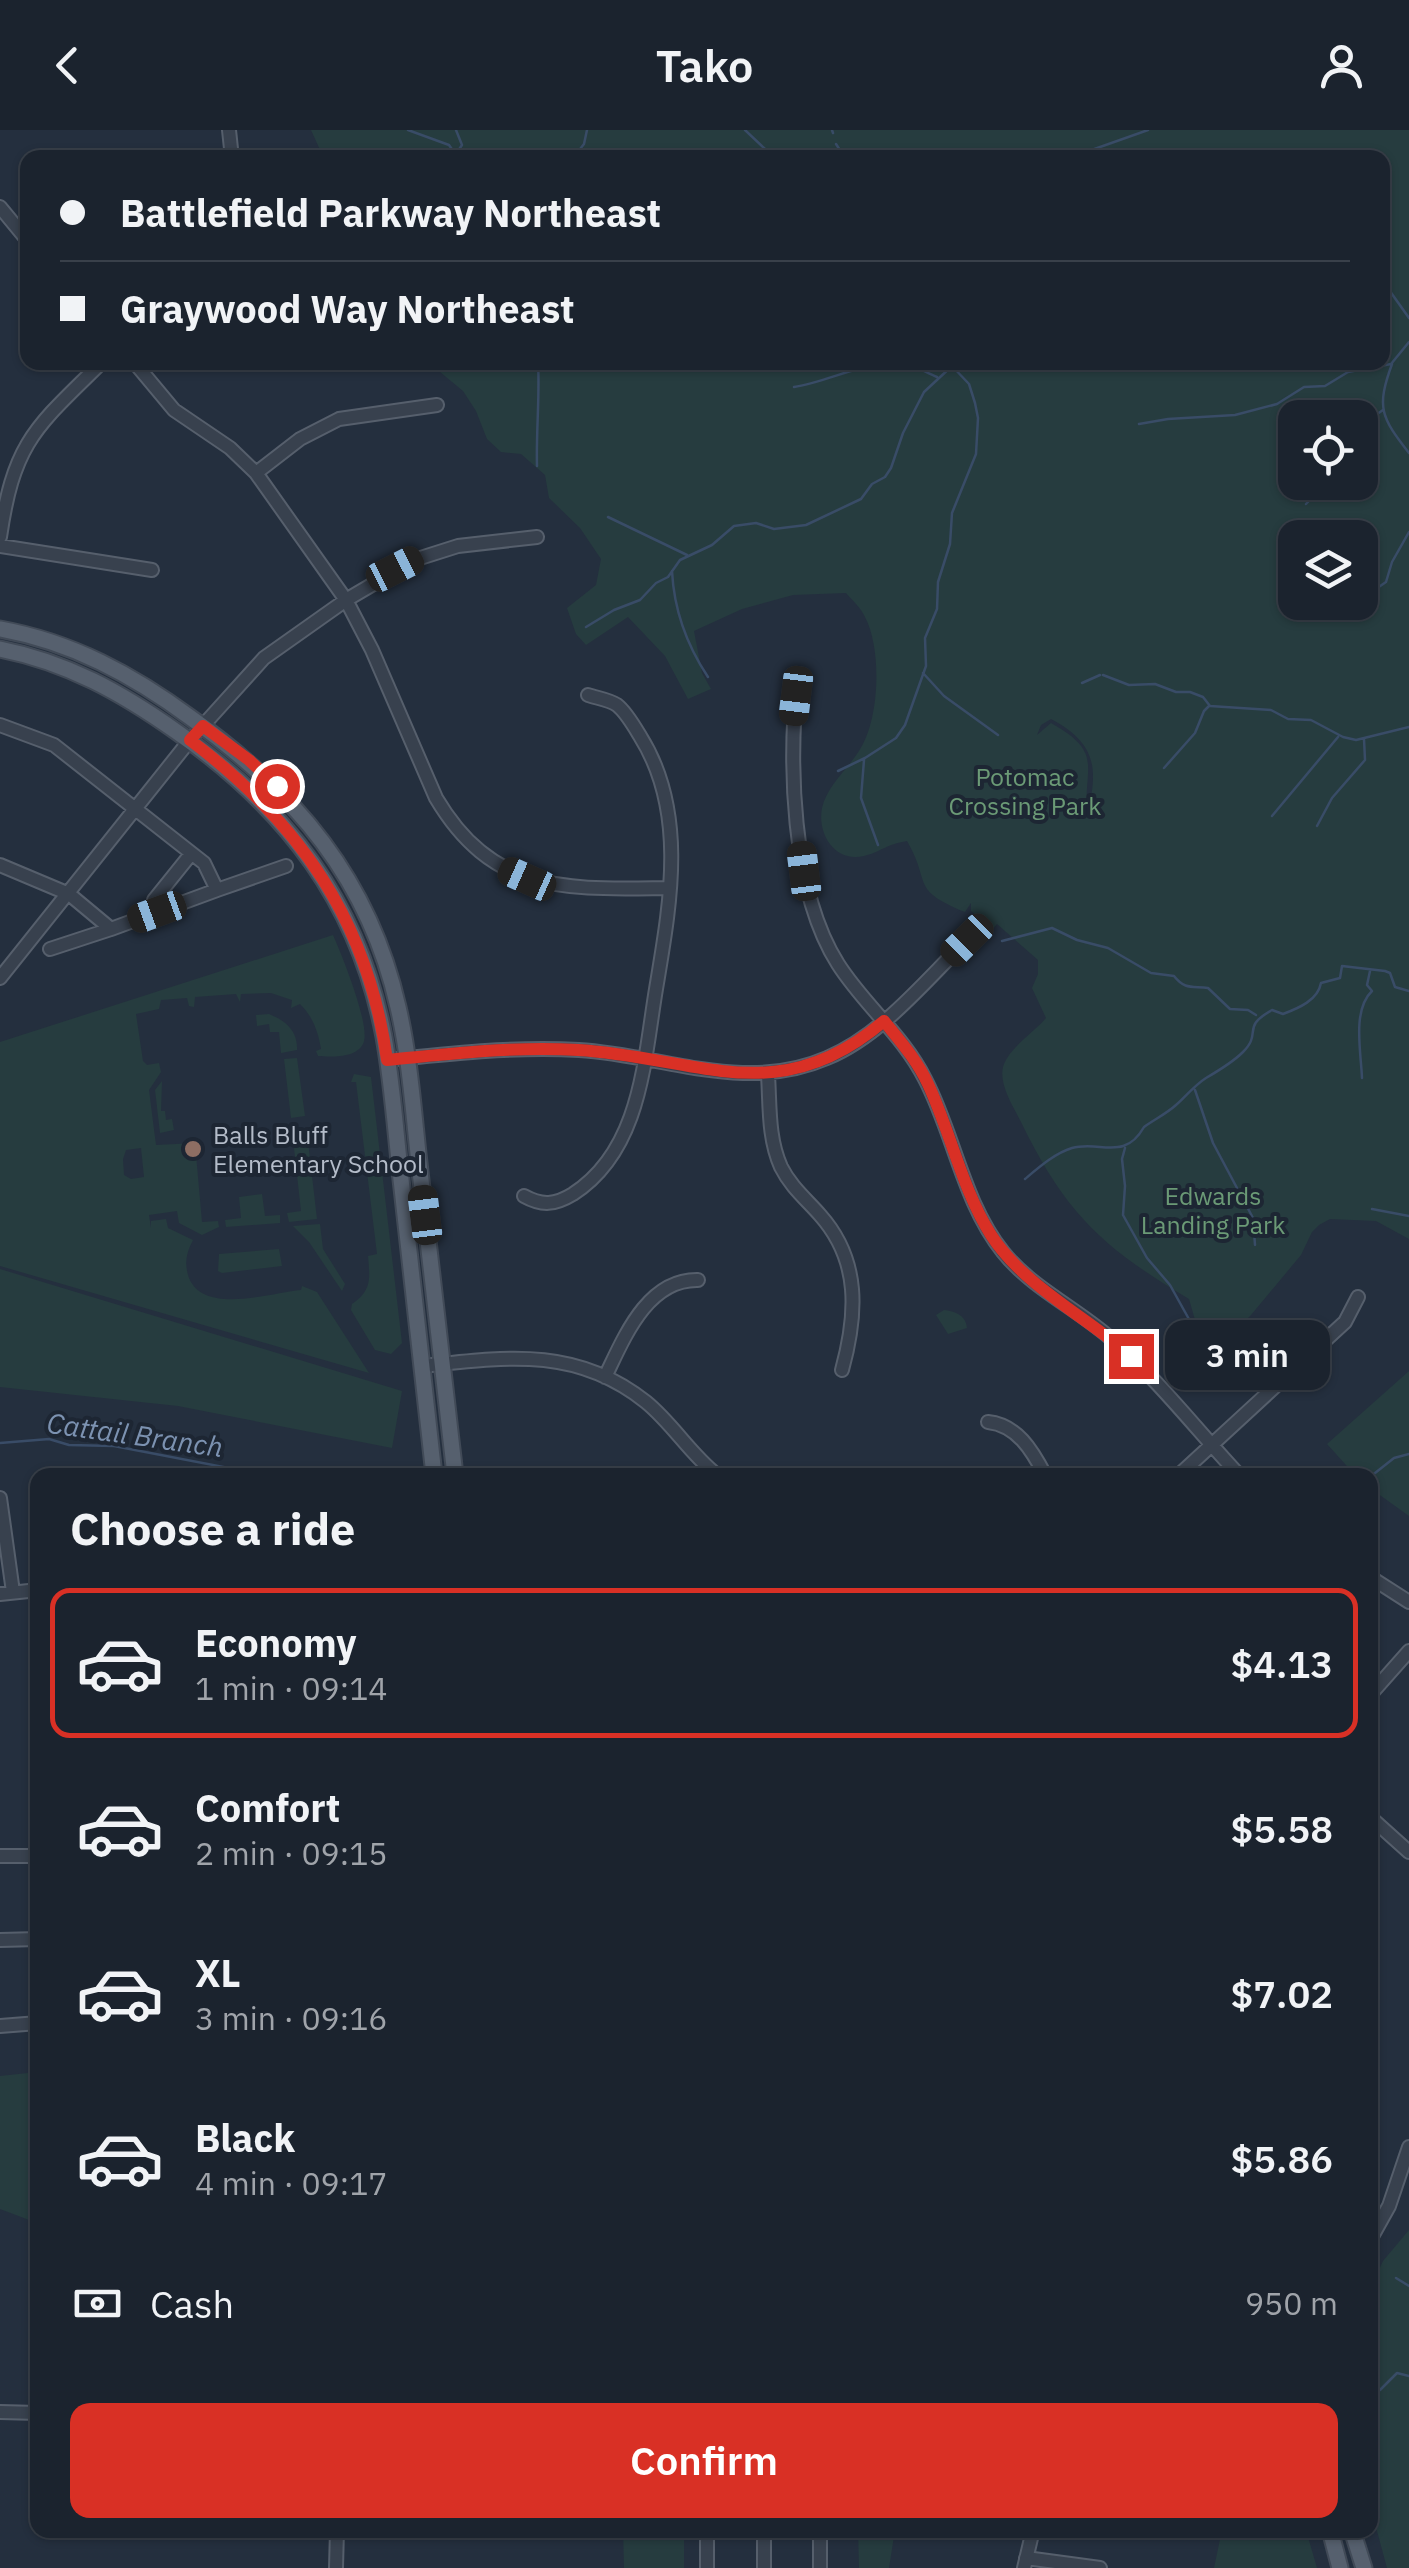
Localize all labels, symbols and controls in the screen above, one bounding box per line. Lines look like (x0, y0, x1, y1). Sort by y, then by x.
text: Tako (656, 36, 753, 94)
icon: back (40, 38, 95, 93)
icon: person (1314, 38, 1369, 93)
text: Battlefield Parkway Northeast (120, 188, 661, 237)
text: Graywood Way Northeast (120, 284, 575, 333)
map controls (1278, 400, 1378, 620)
button: locate (1278, 400, 1378, 500)
button: layers (1278, 520, 1378, 620)
car (361, 542, 429, 596)
car (777, 664, 815, 728)
park label: Potomac Crossing Park (949, 760, 1101, 822)
route start (255, 764, 300, 809)
car (785, 839, 823, 903)
car (493, 853, 561, 905)
car (124, 888, 190, 936)
car (935, 908, 999, 972)
place label: Balls Bluff Elementary School (213, 1118, 424, 1180)
marker: Balls Bluff Elementary School (182, 1138, 204, 1160)
park label: Edwards Landing Park (1141, 1179, 1285, 1241)
car (406, 1183, 444, 1247)
callout: 3 min (1166, 1321, 1331, 1391)
route end (1109, 1334, 1154, 1379)
text: 3 min (1206, 1334, 1289, 1376)
water label: Cattail Branch (45, 1404, 225, 1465)
text: Choose a ride (70, 1499, 355, 1557)
icon: car (75, 1618, 165, 1708)
text: Economy (195, 1618, 357, 1667)
text: $4.13 (1230, 1639, 1333, 1688)
text: 1 min · 09:14 (195, 1667, 388, 1709)
icon: car (75, 1783, 165, 1873)
text: Comfort (195, 1783, 340, 1832)
text: $5.58 (1230, 1804, 1333, 1853)
text: 2 min · 09:15 (195, 1832, 388, 1874)
icon: car (75, 1948, 165, 2038)
text: XL (195, 1948, 241, 1997)
text: $7.02 (1230, 1969, 1333, 2018)
text: 3 min · 09:16 (195, 1997, 388, 2039)
icon: car (75, 2113, 165, 2203)
text: Black (195, 2113, 295, 2162)
text: $5.86 (1230, 2134, 1333, 2183)
text: 4 min · 09:17 (195, 2162, 388, 2204)
icon: cash (70, 2276, 125, 2331)
text: Cash (150, 2279, 234, 2328)
text: 950 m (1245, 2282, 1338, 2324)
button: Confirm (70, 2403, 1338, 2518)

